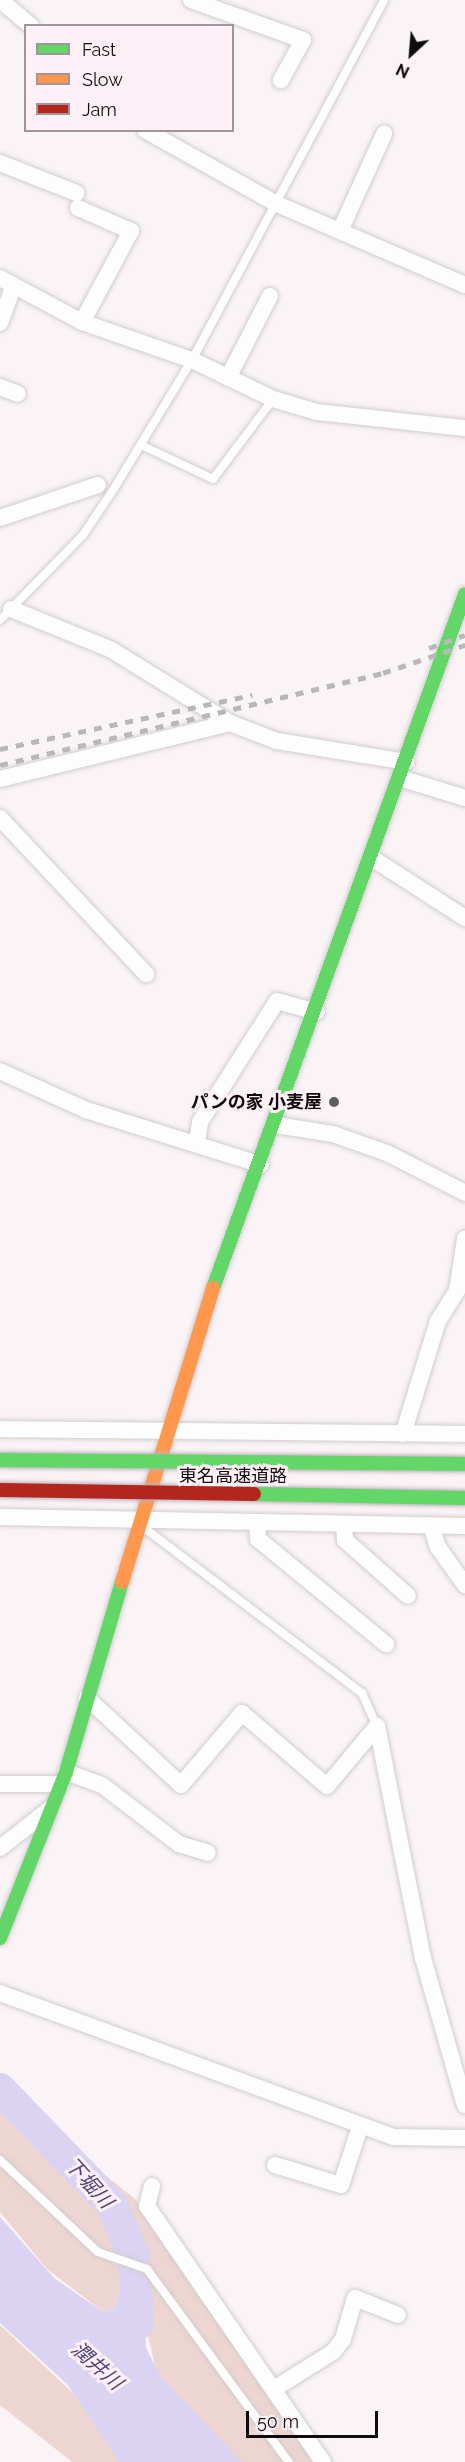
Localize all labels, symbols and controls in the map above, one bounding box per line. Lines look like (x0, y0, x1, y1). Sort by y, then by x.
legend (24, 24, 234, 132)
north arrow (381, 24, 441, 84)
text: Fast (82, 39, 116, 60)
text: N (393, 59, 413, 82)
text: Slow (82, 69, 123, 90)
text: Jam (82, 99, 117, 120)
place label: パンの家 小麦屋 (192, 1091, 322, 1113)
marker: パンの家 小麦屋 (327, 1095, 341, 1109)
street label: 東名高速道路 (179, 1465, 287, 1487)
water label: 下堀川 (60, 2153, 118, 2213)
water label: 潤井川 (67, 2337, 127, 2395)
scale bar (249, 2399, 381, 2437)
text: 50 m (257, 2411, 299, 2432)

